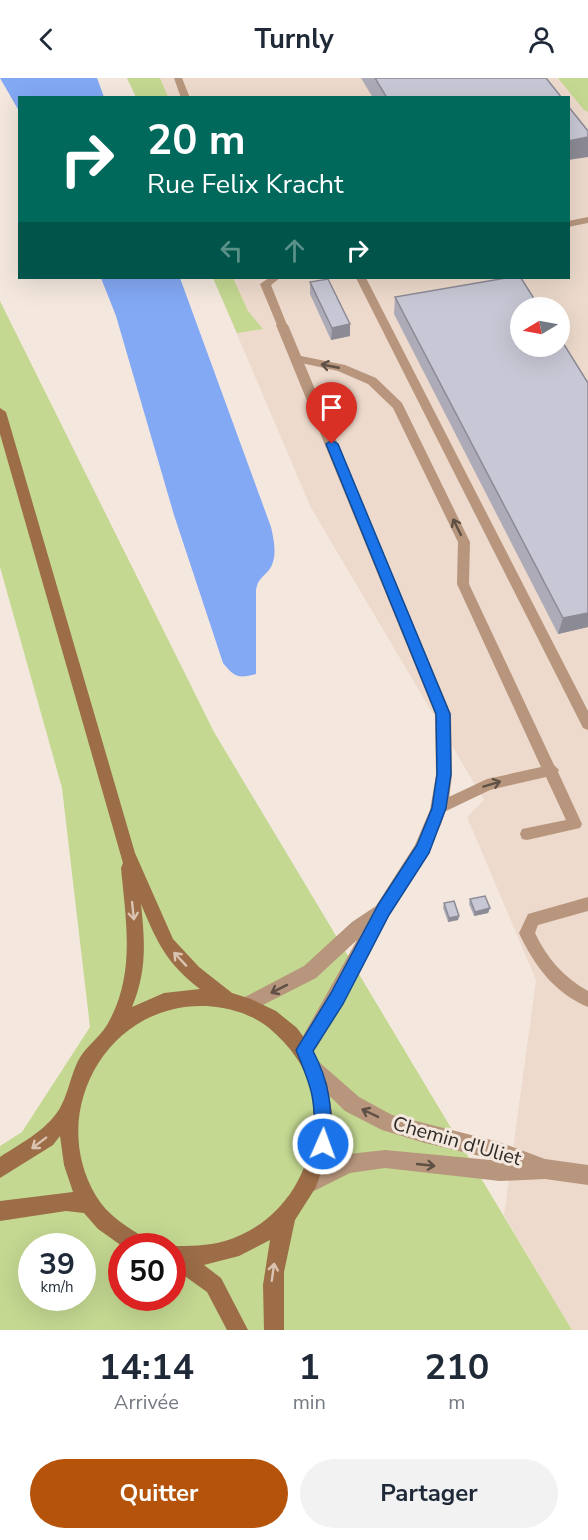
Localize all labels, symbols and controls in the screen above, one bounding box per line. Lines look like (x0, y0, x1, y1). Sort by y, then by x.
text: Turnly (254, 21, 334, 58)
icon: back (30, 23, 63, 56)
icon: person (525, 23, 558, 56)
text: 20 m (147, 112, 246, 169)
icon: right (48, 120, 126, 198)
text: Rue Felix Kracht (147, 166, 344, 203)
icon: left (215, 234, 248, 267)
icon: ahead (278, 234, 311, 267)
icon: right (341, 234, 374, 267)
north arrow (510, 297, 570, 357)
map controls (510, 297, 570, 357)
one-way arrow (321, 360, 340, 371)
pin (306, 382, 357, 444)
icon: arrive (315, 391, 348, 424)
one-way arrow (450, 519, 462, 537)
one-way arrow (482, 778, 501, 789)
one-way arrow (128, 901, 139, 921)
one-way arrow (173, 952, 188, 967)
one-way arrow (270, 984, 288, 995)
one-way arrow (362, 1107, 379, 1119)
street label: Chemin d'Uliet (390, 1110, 525, 1173)
position arrow (291, 1112, 355, 1176)
one-way arrow (31, 1137, 47, 1149)
one-way arrow (416, 1160, 436, 1171)
speed limit sign: 50 (108, 1233, 186, 1311)
text: 39 (39, 1244, 75, 1285)
one-way arrow (267, 1263, 278, 1283)
text: km/h (40, 1277, 74, 1297)
text: 14:14 (99, 1343, 194, 1392)
text: 1 (298, 1343, 320, 1392)
text: 210 (424, 1343, 489, 1392)
text: Arrivée (114, 1389, 179, 1416)
text: min (293, 1389, 326, 1416)
text: m (448, 1389, 465, 1416)
button: Quitter (30, 1459, 288, 1528)
button: Partager (300, 1459, 558, 1528)

